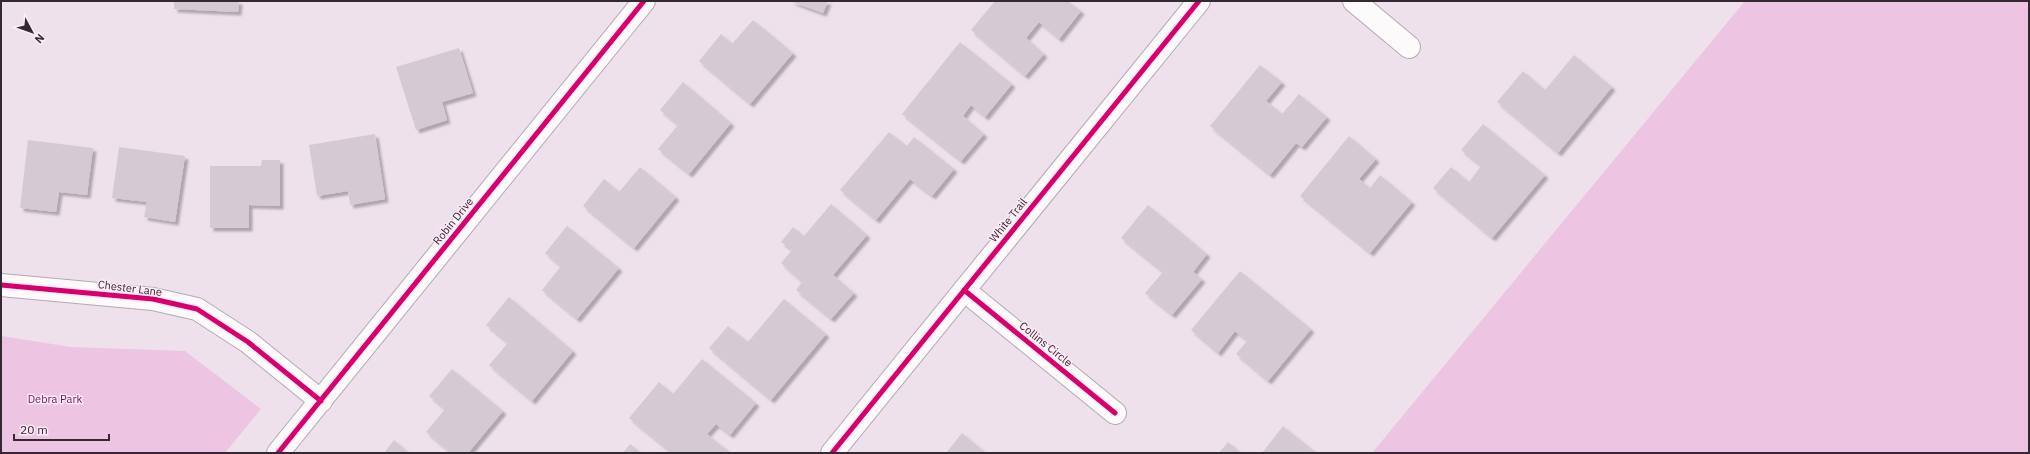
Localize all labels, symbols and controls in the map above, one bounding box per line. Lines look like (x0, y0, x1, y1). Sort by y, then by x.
north arrow (12, 12, 52, 52)
text: N (32, 31, 47, 46)
street label: Robin Drive (430, 195, 476, 247)
street label: White Trail (986, 195, 1030, 245)
street label: Chester Lane (97, 277, 163, 299)
street label: Collins Circle (1017, 318, 1075, 370)
park label: Debra Park (28, 392, 82, 406)
scale bar (14, 416, 109, 442)
text: 20 m (20, 422, 48, 437)

